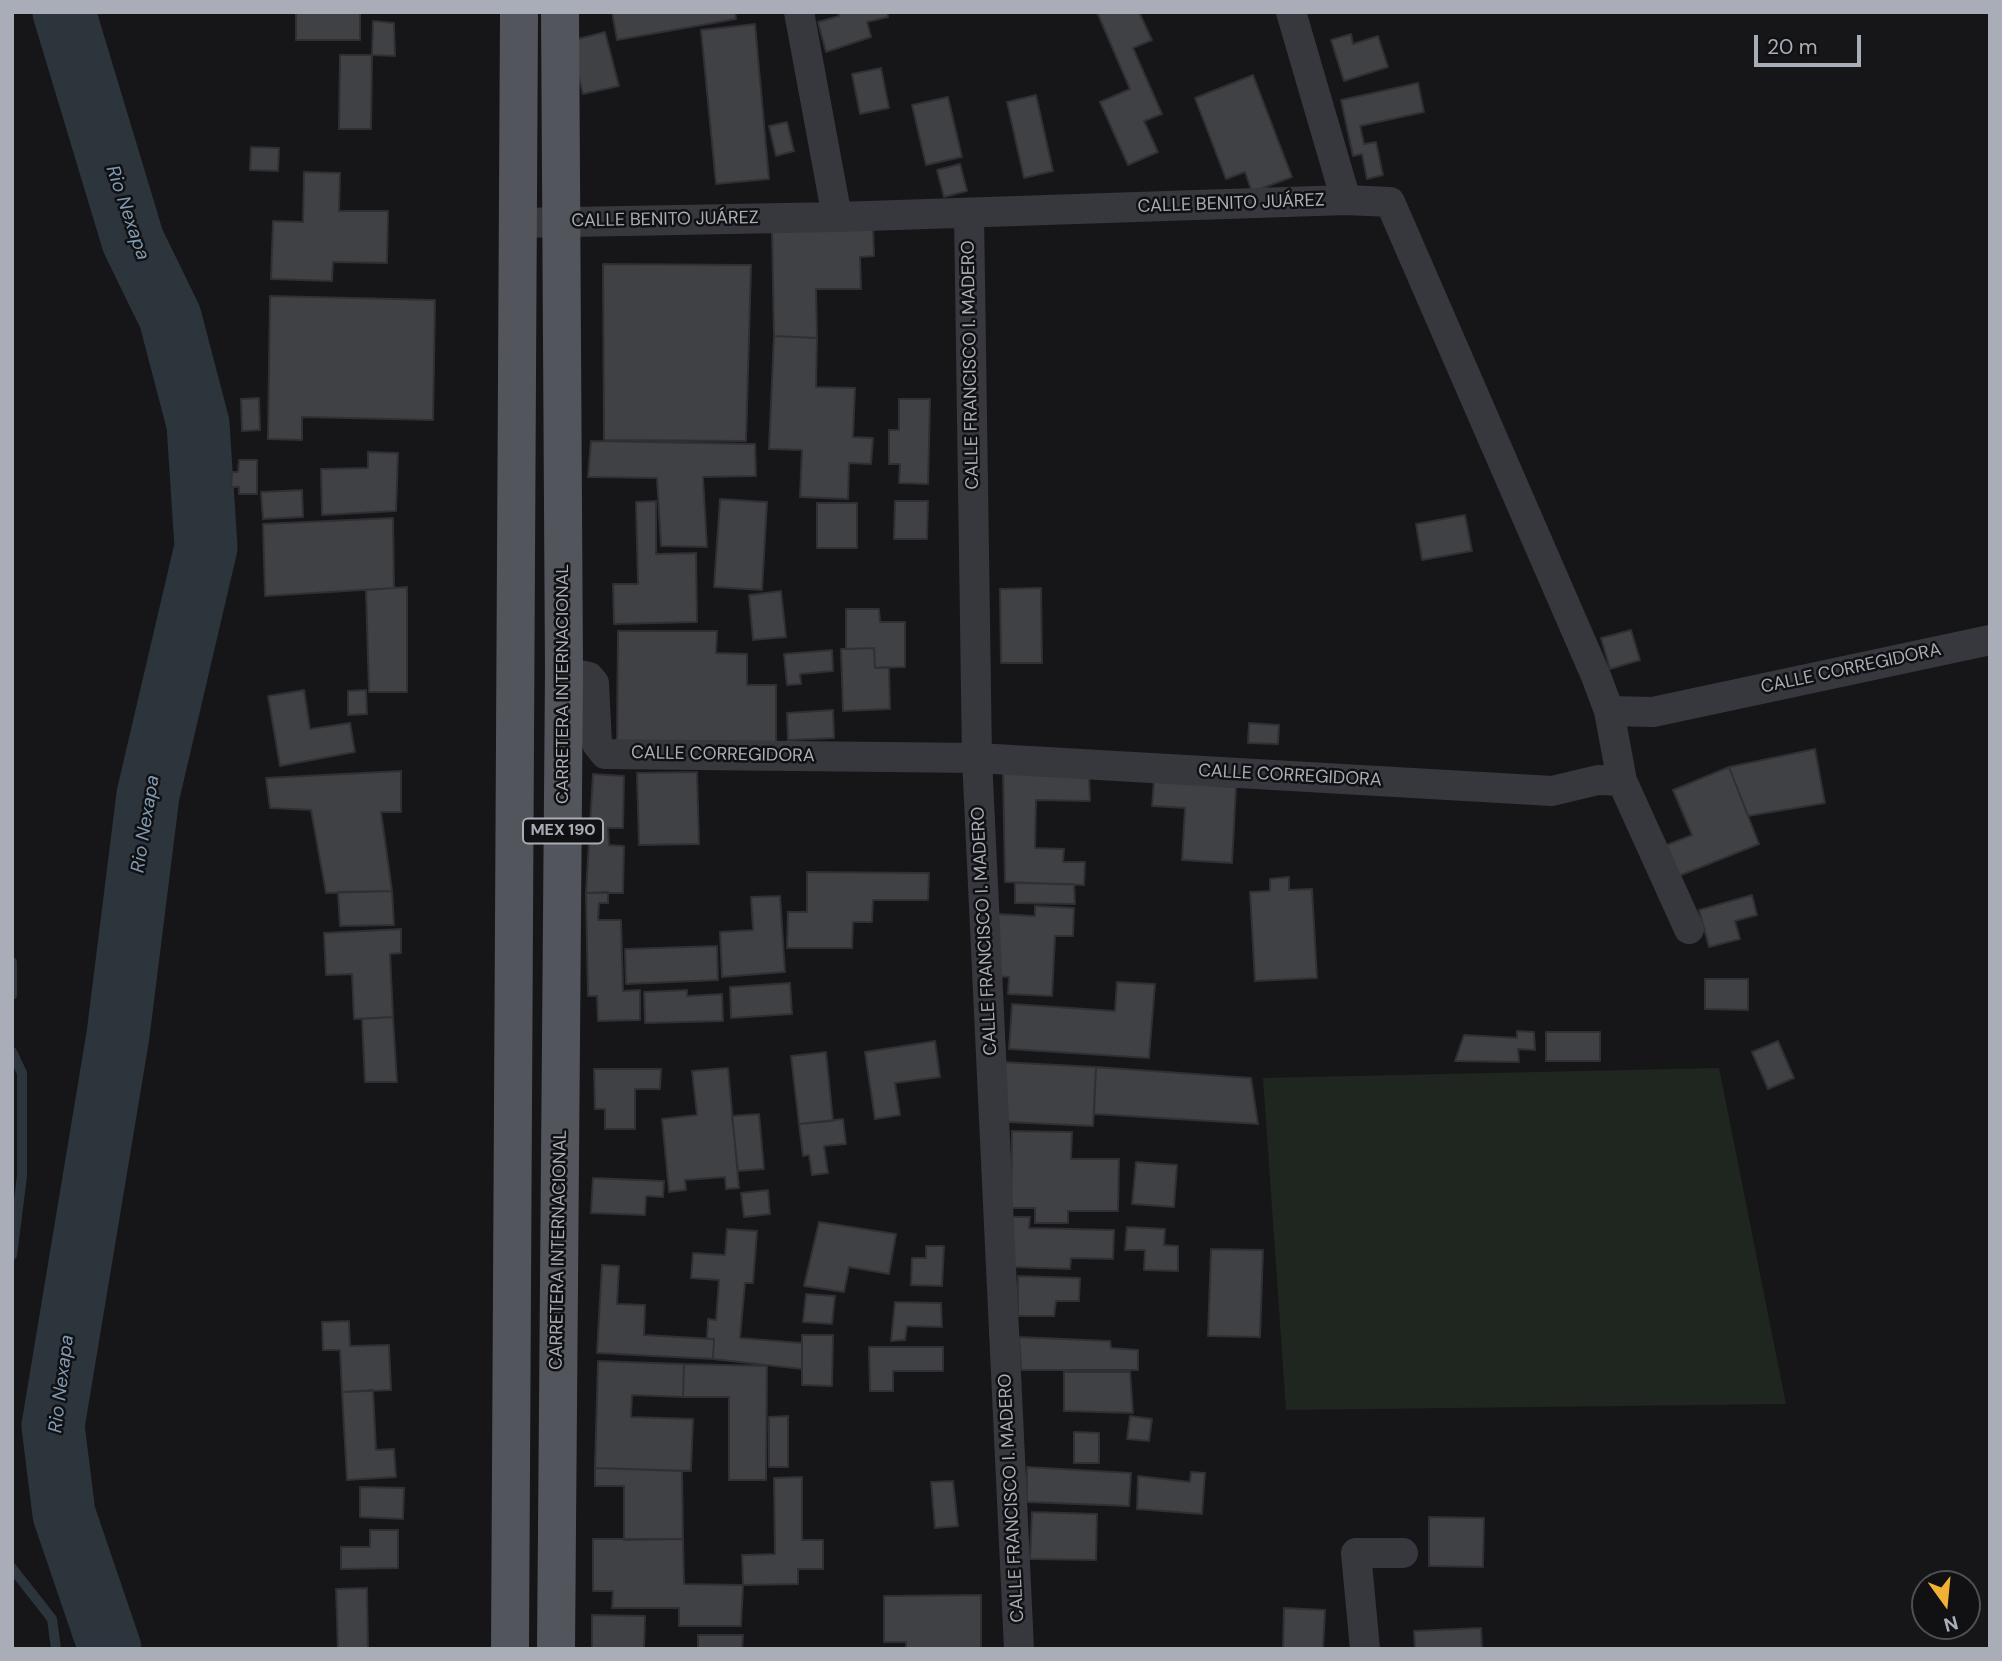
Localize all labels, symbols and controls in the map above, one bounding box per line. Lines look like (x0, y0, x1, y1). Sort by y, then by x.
scale bar (1757, 21, 1864, 65)
text: 20 m (1767, 33, 1818, 61)
water label: Rio Nexapa (100, 163, 154, 263)
street label: CALLE BENITO JUÁREZ (1137, 190, 1325, 218)
street label: CALLE BENITO JUÁREZ (571, 208, 759, 232)
street label: CALLE FRANCISCO I. MADERO (958, 240, 984, 490)
street label: CARRETERA INTERNACIONAL (552, 564, 574, 804)
street label: CALLE CORREGIDORA (1759, 639, 1943, 699)
street label: CALLE CORREGIDORA (631, 743, 815, 767)
street label: CALLE CORREGIDORA (1198, 760, 1382, 792)
water label: Rio Nexapa (127, 774, 165, 874)
street label: CALLE FRANCISCO I. MADERO (968, 806, 1002, 1056)
road number: MEX 190 (523, 818, 603, 844)
street label: CARRETERA INTERNACIONAL (546, 1130, 572, 1370)
water label: Rio Nexapa (45, 1334, 79, 1434)
street label: CALLE FRANCISCO I. MADERO (995, 1373, 1029, 1623)
north arrow (1911, 1570, 1981, 1640)
text: N (1941, 1610, 1961, 1638)

